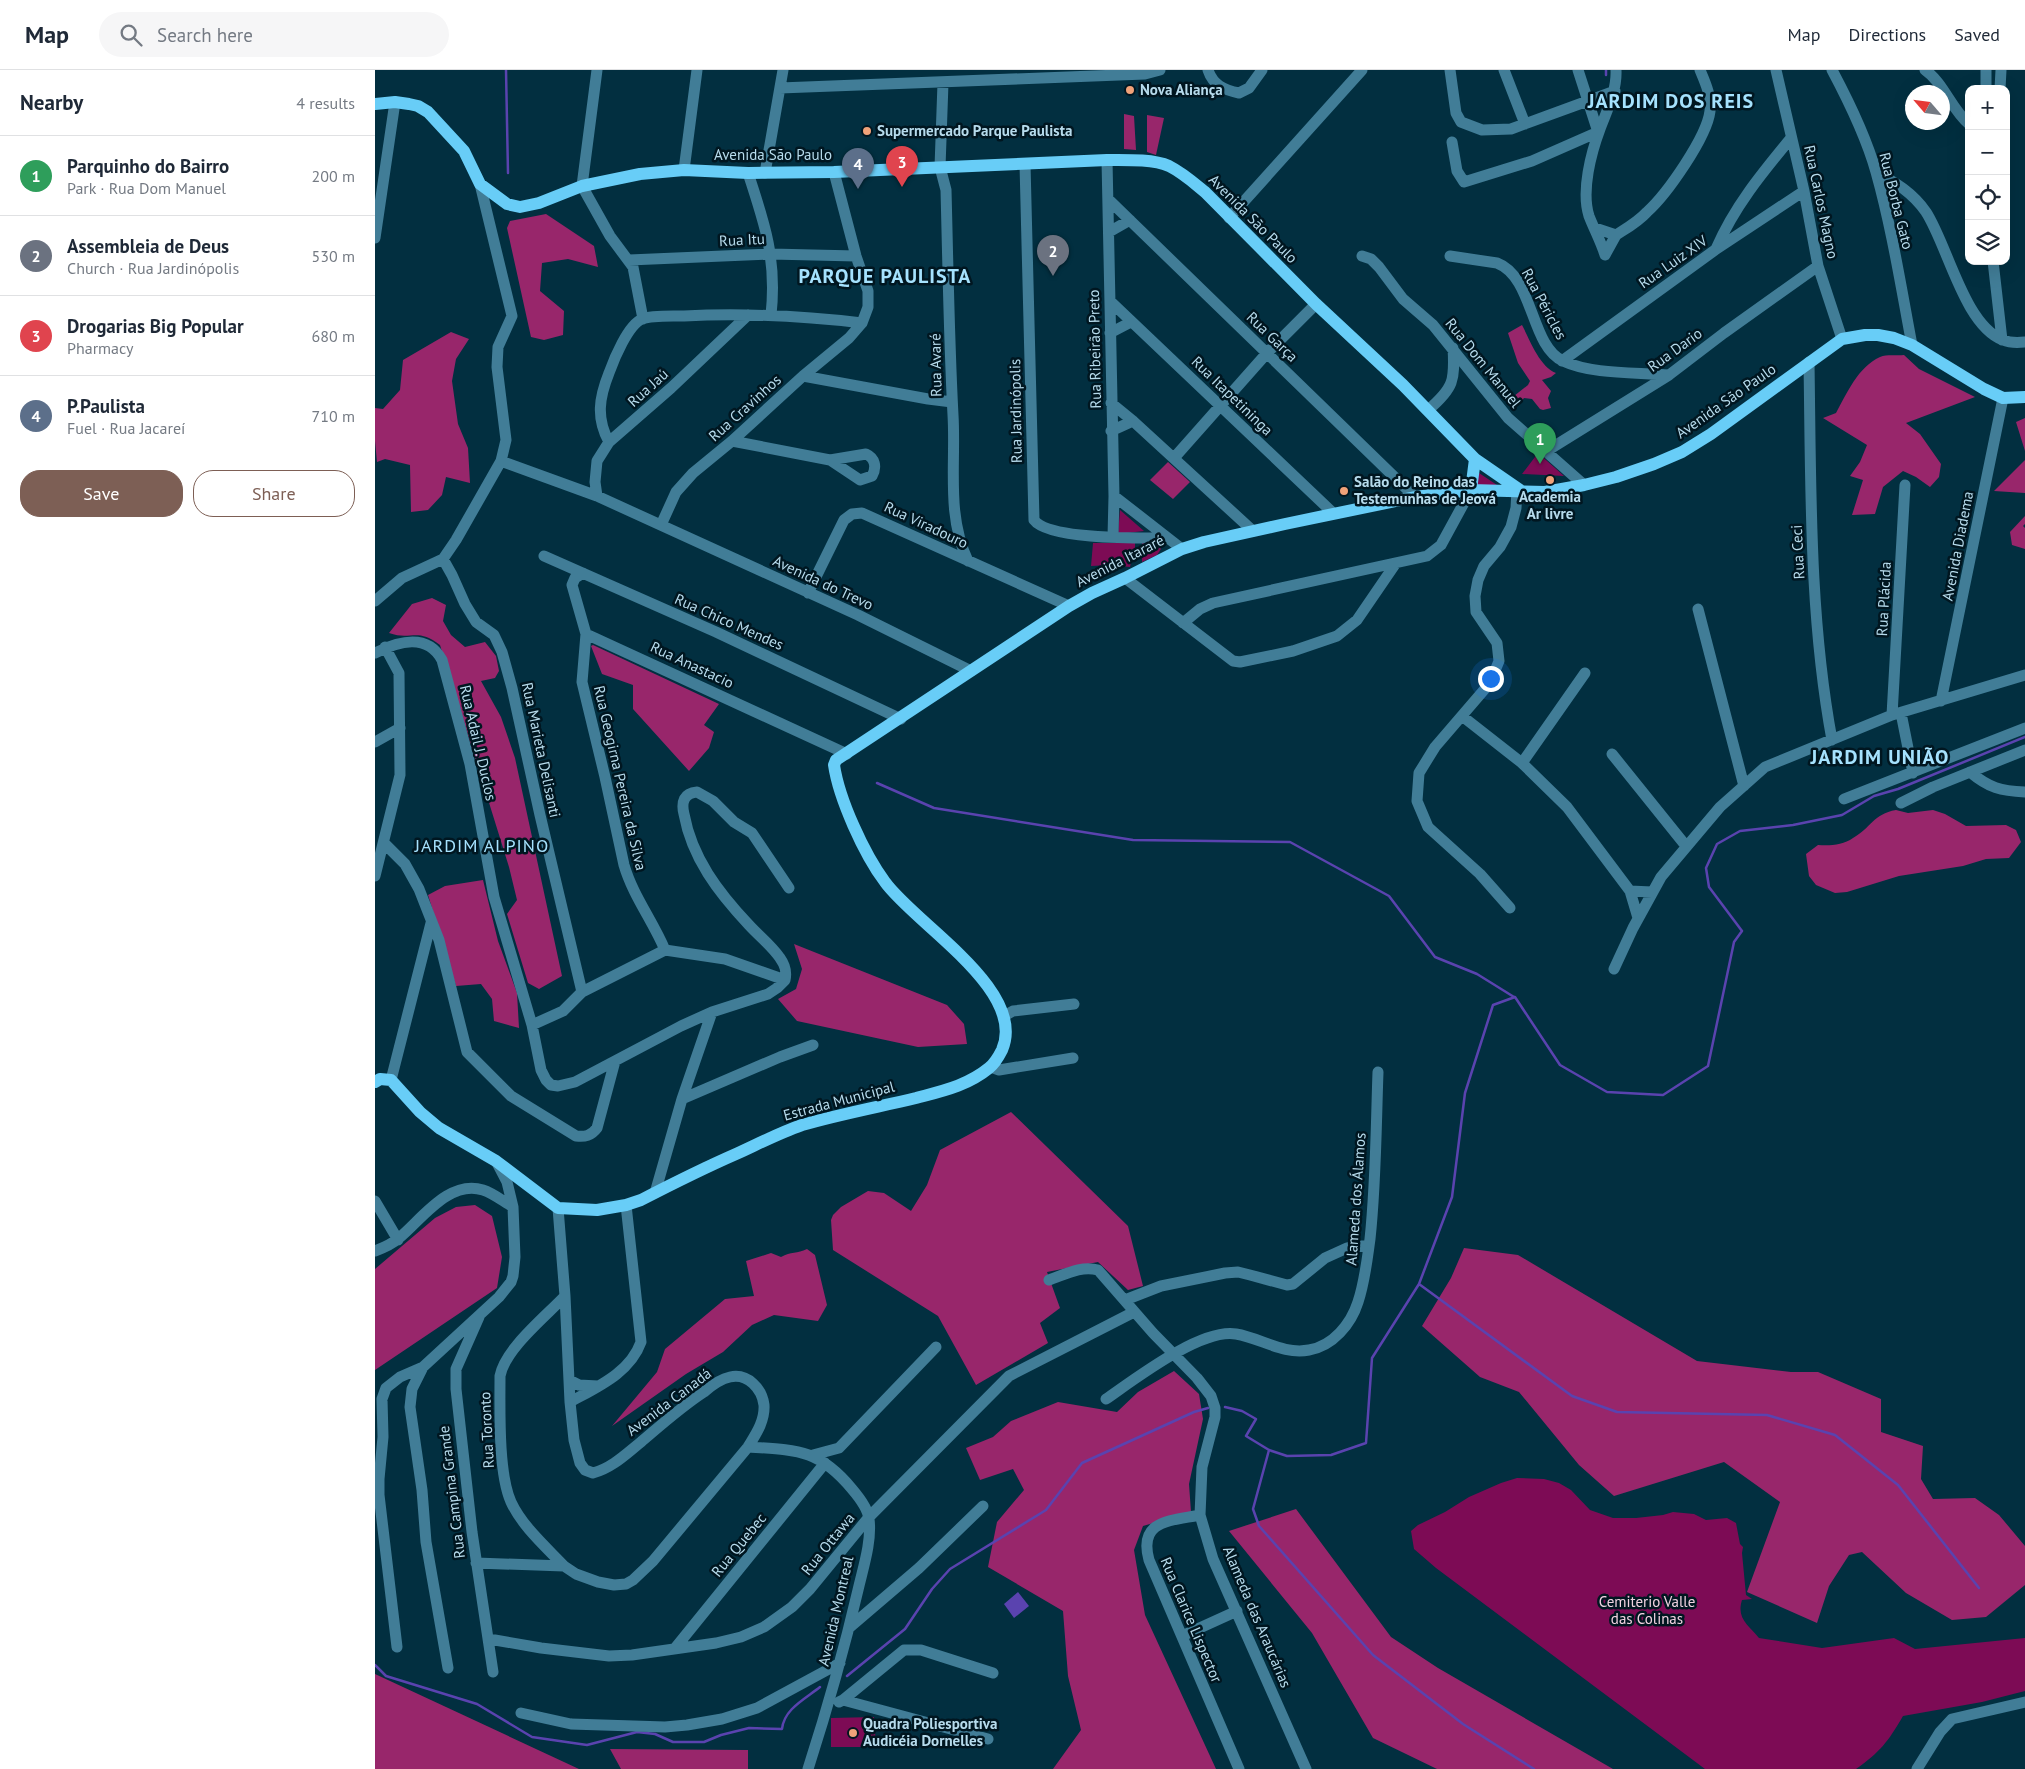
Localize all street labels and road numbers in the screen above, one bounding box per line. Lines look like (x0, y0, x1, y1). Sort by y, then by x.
street label: Rua Carlos Magno (1800, 143, 1843, 260)
street label: Avenida São Paulo (714, 145, 832, 164)
street label: Rua Borba Gato (1875, 150, 1918, 251)
street label: Avenida São Paulo (1205, 170, 1302, 267)
street label: Rua Itu (719, 229, 765, 250)
street label: Rua Luiz XIV (1635, 231, 1711, 292)
street label: Rua Péricles (1518, 265, 1571, 343)
street label: Rua Ribeirão Preto (1084, 289, 1105, 409)
street label: Rua Garça (1243, 307, 1302, 366)
street label: Rua Dom Manuel (1441, 314, 1526, 412)
street label: Rua Dario (1644, 323, 1706, 376)
street label: Rua Avaré (925, 333, 946, 397)
street label: Rua Itapetininga (1188, 352, 1277, 439)
street label: Rua Jardinópolis (1005, 359, 1026, 463)
street label: Avenida São Paulo (1672, 359, 1779, 442)
street label: Rua Jaú (623, 364, 672, 411)
street label: Rua Cravinhos (704, 370, 785, 445)
street label: Avenida Diadema (1938, 489, 1977, 602)
street label: Rua Viradouro (881, 497, 971, 552)
street label: Rua Ceci (1787, 524, 1808, 580)
street label: Avenida Itararé (1072, 530, 1167, 591)
street label: Avenida do Trevo (770, 551, 876, 614)
street label: Rua Plácida (1872, 561, 1895, 637)
street label: Rua Chico Mendes (672, 589, 787, 654)
street label: Rua Anastacio (647, 637, 737, 692)
street label: Rua Marieta Delisanti (518, 681, 565, 819)
street label: Rua Adail J. Duclos (456, 683, 501, 803)
street label: Rua Geogirna Pereira da Silva (590, 684, 651, 872)
street label: Estrada Municipal (781, 1076, 897, 1124)
street label: Alameda dos Álamos (1341, 1132, 1370, 1266)
street label: Avenida Canadá (622, 1363, 715, 1440)
street label: Rua Toronto (475, 1391, 498, 1469)
street label: Rua Campina Grande (434, 1425, 469, 1560)
street label: Rua Quebec (707, 1509, 770, 1580)
street label: Rua Ottawa (797, 1509, 858, 1579)
street label: Alameda das Araucárias (1219, 1543, 1296, 1690)
street label: Avenida Montreal (814, 1553, 858, 1668)
street label: Rua Clarice Lispector (1156, 1554, 1226, 1685)

